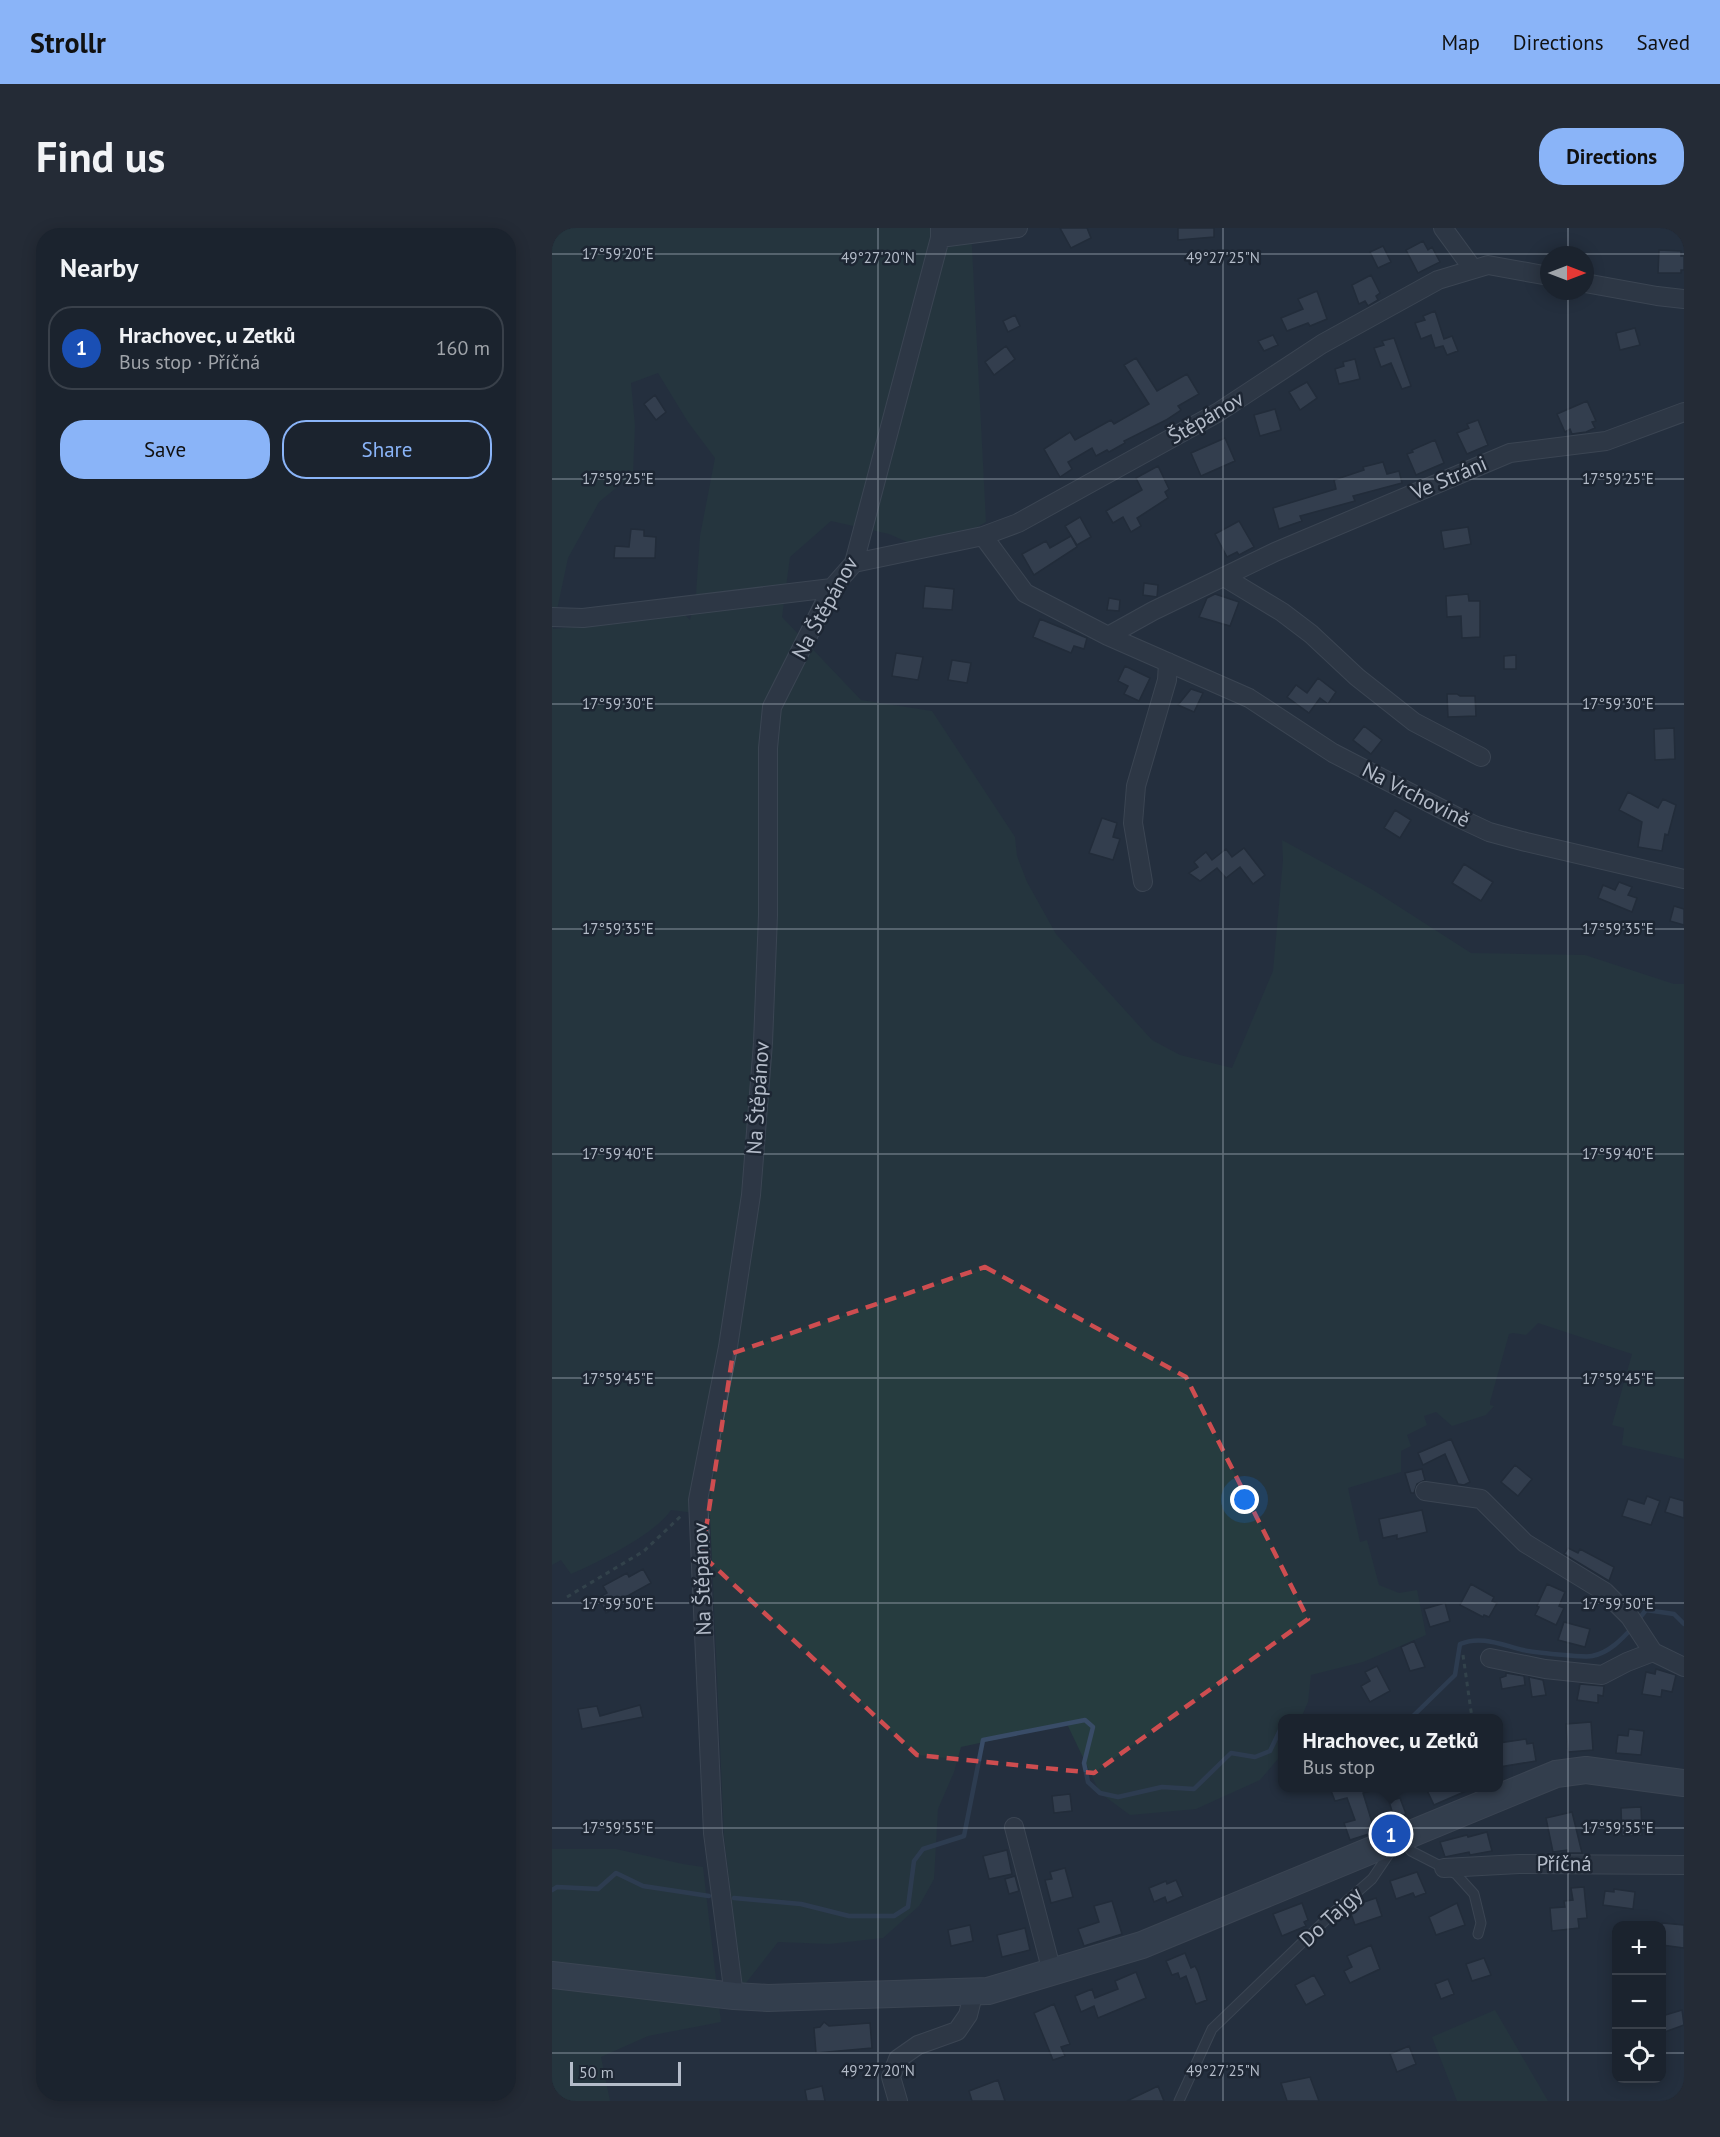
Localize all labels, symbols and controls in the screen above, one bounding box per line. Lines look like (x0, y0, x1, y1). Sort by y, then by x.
text: Strollr (30, 24, 106, 61)
text: Map (1441, 29, 1480, 56)
text: Directions (1513, 29, 1604, 56)
text: Saved (1637, 29, 1690, 56)
button: Directions (1539, 128, 1684, 185)
text: Find us (36, 129, 165, 184)
text: 17°59'20"E (582, 244, 654, 263)
north arrow (1540, 246, 1594, 300)
text: 49°27'20"N (841, 248, 915, 267)
text: 49°27'25"N (1186, 248, 1260, 267)
text: Nearby (60, 251, 138, 284)
text: Hrachovec, u Zetků (119, 321, 295, 349)
text: 1 (76, 335, 87, 361)
text: 160 m (436, 335, 490, 361)
text: Bus stop · Příčná (119, 349, 260, 375)
street label: Štěpánov (1163, 385, 1248, 450)
button: Save (60, 420, 270, 479)
button: Share (282, 420, 492, 479)
street label: Ve Stráni (1406, 449, 1491, 506)
text: 17°59'25"E (582, 469, 654, 488)
text: 17°59'25"E (1582, 469, 1654, 488)
street label: Na Štěpánov (785, 552, 864, 664)
text: 17°59'30"E (582, 694, 654, 713)
text: 17°59'30"E (1582, 694, 1654, 713)
street label: Na Vrchovině (1358, 756, 1475, 833)
text: 17°59'35"E (582, 919, 654, 938)
text: 17°59'35"E (1582, 919, 1654, 938)
street label: Na Štěpánov (740, 1041, 775, 1155)
text: 17°59'40"E (582, 1144, 654, 1163)
text: 17°59'40"E (1582, 1144, 1654, 1163)
text: 17°59'45"E (582, 1369, 654, 1388)
text: 17°59'45"E (1582, 1369, 1654, 1388)
your location (1230, 1485, 1259, 1514)
street label: Na Štěpánov (686, 1522, 717, 1636)
text: 17°59'50"E (582, 1594, 654, 1613)
text: 17°59'50"E (1582, 1594, 1654, 1613)
popup (1278, 1714, 1503, 1792)
text: Hrachovec, u Zetků (1302, 1726, 1479, 1754)
text: Bus stop (1302, 1754, 1375, 1780)
pin: 1 (1372, 1812, 1410, 1856)
text: 17°59'55"E (582, 1818, 654, 1837)
text: 17°59'55"E (1582, 1818, 1654, 1837)
street label: Příčná (1536, 1850, 1592, 1877)
street label: Do Tajgy (1293, 1881, 1368, 1953)
map controls (1612, 1921, 1666, 2083)
button: + (1612, 1921, 1666, 1975)
button: − (1612, 1975, 1666, 2029)
button: locate (1612, 2029, 1666, 2083)
scale bar (570, 2059, 681, 2086)
text: 49°27'20"N (841, 2061, 915, 2080)
text: 49°27'25"N (1186, 2061, 1260, 2080)
text: 50 m (579, 2062, 614, 2082)

